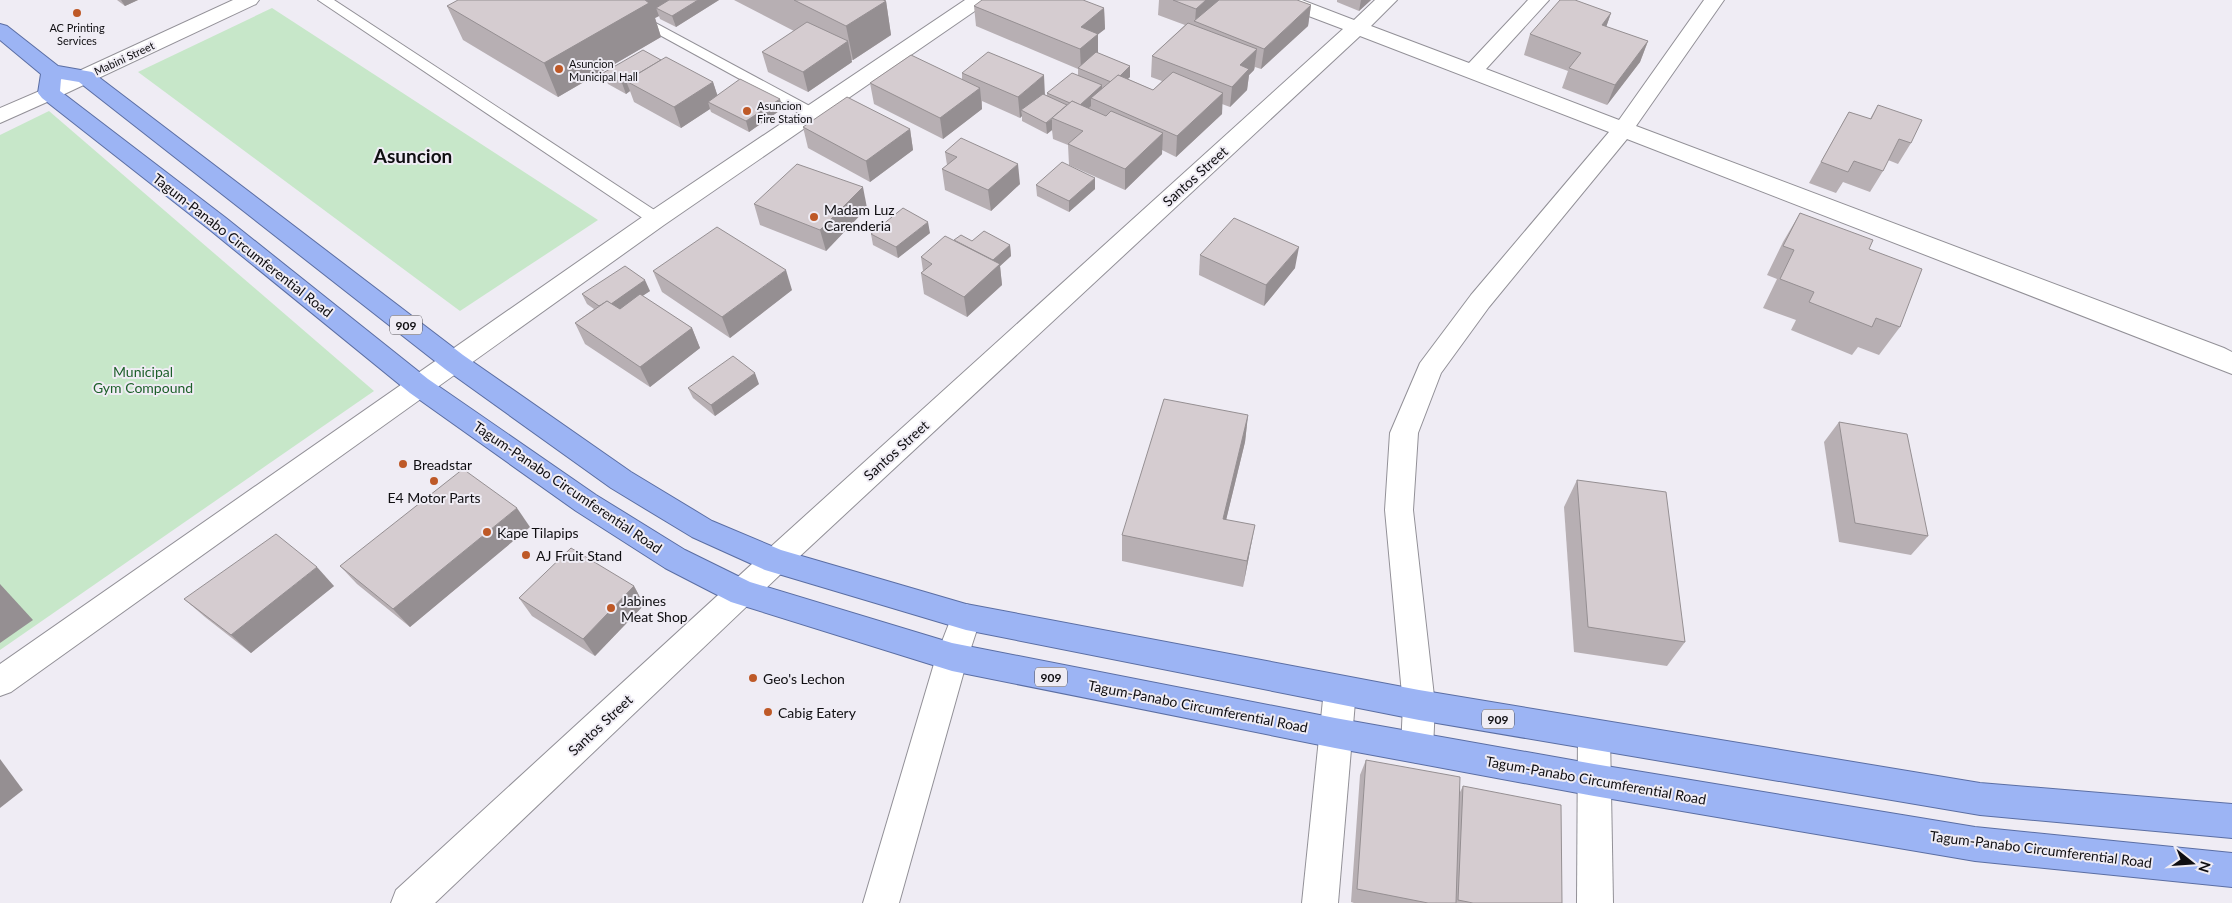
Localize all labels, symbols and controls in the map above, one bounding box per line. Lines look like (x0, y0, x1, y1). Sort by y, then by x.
marker: AC Printing Services (71, 7, 83, 19)
place label: AC Printing Services (49, 21, 105, 47)
street label: Mabini Street (92, 38, 156, 78)
place label: Asuncion Municipal Hall (569, 57, 638, 83)
marker: Asuncion Municipal Hall (553, 63, 565, 75)
place label: Asuncion Fire Station (757, 99, 812, 125)
marker: Asuncion Fire Station (741, 105, 753, 117)
street label: Santos Street (1159, 142, 1231, 210)
district label: Asuncion (373, 144, 452, 167)
street label: Tagum-Panabo Circumferential Road (150, 169, 336, 321)
place label: Madam Luz Carenderia (824, 201, 895, 234)
marker: Madam Luz Carenderia (808, 211, 820, 223)
road number: 909 (390, 316, 422, 334)
park label: Municipal Gym Compound (93, 363, 193, 396)
street label: Santos Street (860, 416, 932, 484)
street label: Tagum-Panabo Circumferential Road (471, 417, 665, 557)
place label: Breadstar (413, 456, 472, 473)
marker: Breadstar (397, 458, 409, 470)
marker: E4 Motor Parts (428, 475, 440, 487)
place label: E4 Motor Parts (387, 489, 481, 506)
place label: Kape Tilapips (497, 524, 579, 541)
marker: Kape Tilapips (481, 526, 493, 538)
place label: AJ Fruit Stand (536, 547, 622, 564)
marker: AJ Fruit Stand (520, 549, 532, 561)
place label: Jabines Meat Shop (621, 592, 688, 625)
marker: Jabines Meat Shop (605, 602, 617, 614)
road number: 909 (1035, 668, 1067, 686)
place label: Geo's Lechon (763, 670, 845, 687)
marker: Geo's Lechon (747, 672, 759, 684)
street label: Tagum-Panabo Circumferential Road (1087, 676, 1309, 736)
street label: Santos Street (564, 691, 636, 759)
place label: Cabig Eatery (778, 704, 857, 721)
marker: Cabig Eatery (762, 706, 774, 718)
road number: 909 (1482, 710, 1514, 729)
street label: Tagum-Panabo Circumferential Road (1484, 752, 1708, 808)
street label: Tagum-Panabo Circumferential Road (1929, 827, 2153, 871)
north arrow (2167, 838, 2217, 888)
text: N (2195, 859, 2215, 875)

